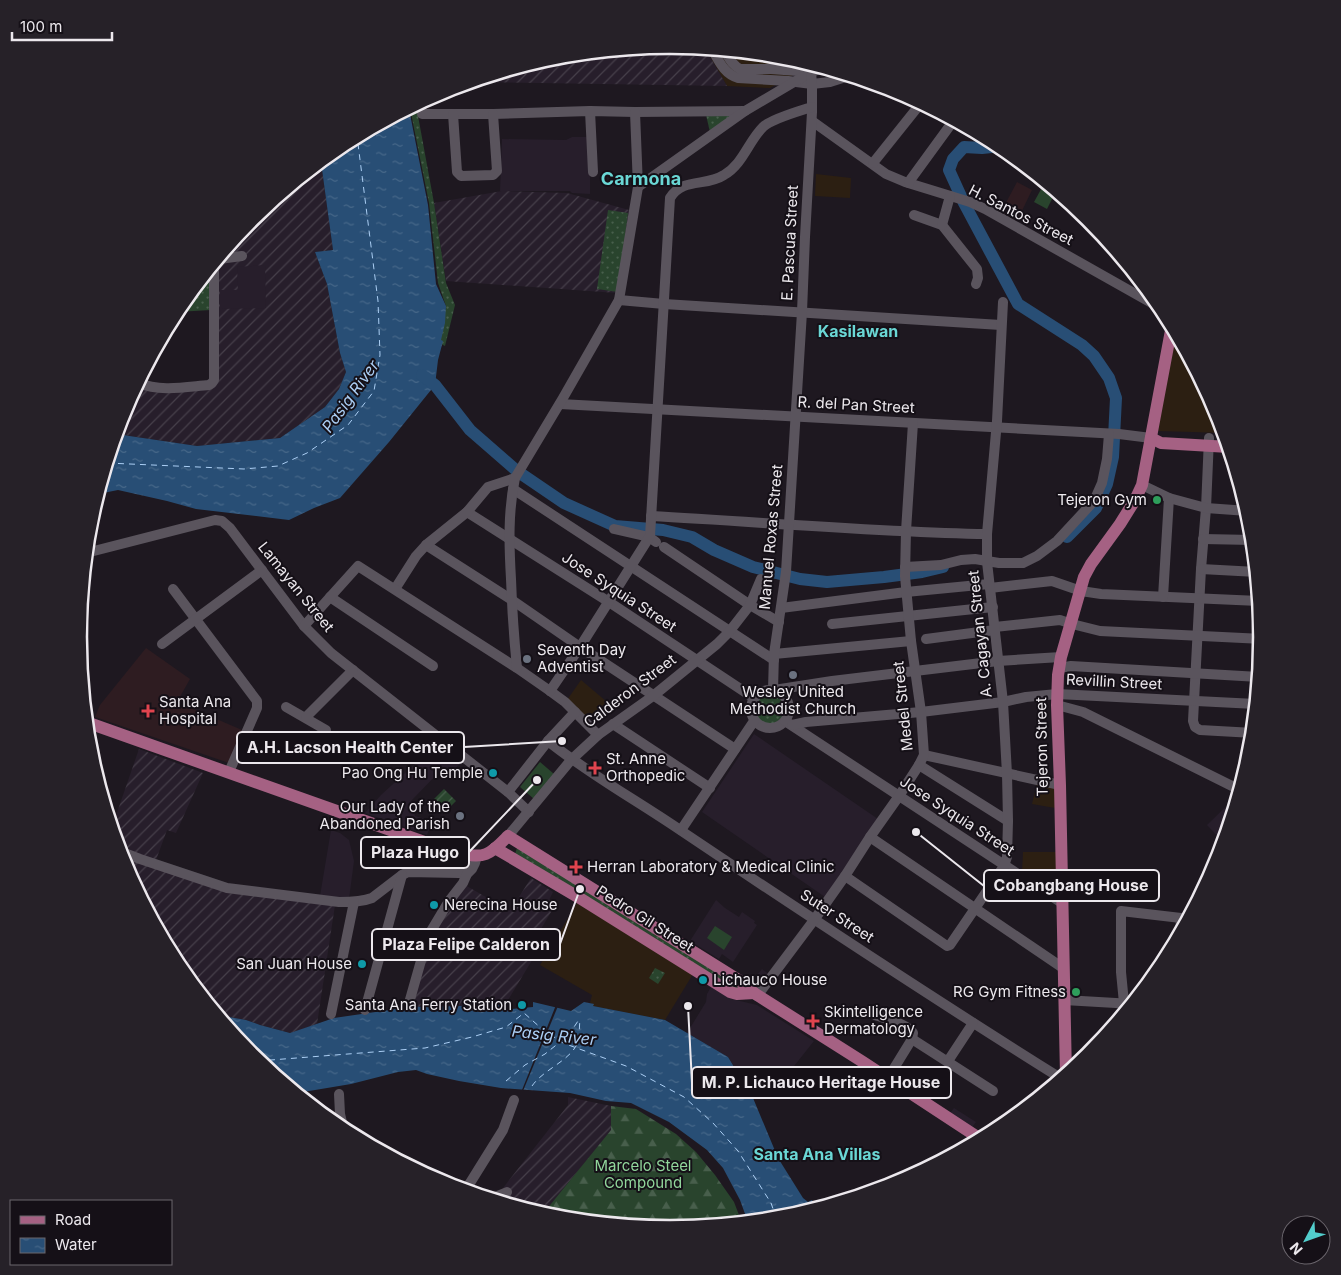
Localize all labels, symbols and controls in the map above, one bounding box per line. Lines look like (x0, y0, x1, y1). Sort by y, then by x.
scale bar (12, 10, 112, 42)
text: 100 m (20, 17, 62, 36)
district label: Carmona (601, 168, 681, 189)
street label: H. Santos Street (966, 180, 1077, 249)
street label: E. Pascua Street (777, 185, 802, 301)
district label: Kasilawan (818, 321, 898, 341)
water label: Pasig River (317, 355, 384, 436)
street label: R. del Pan Street (797, 392, 915, 417)
street label: Manuel Roxas Street (755, 464, 786, 610)
place label: Tejeron Gym (1057, 490, 1147, 509)
marker: Tejeron Gym (1151, 494, 1163, 506)
street label: Lamayan Street (254, 538, 339, 636)
street label: Jose Syquia Street (558, 547, 680, 636)
street label: A. Cagayan Street (963, 569, 996, 699)
place label: Seventh Day Adventist (537, 640, 627, 676)
street label: Calderon Street (580, 650, 680, 732)
marker: Seventh Day Adventist (521, 653, 533, 665)
street label: Medel Street (888, 660, 917, 752)
marker: Wesley United Methodist Church (787, 669, 799, 681)
street label: Revillin Street (1065, 669, 1163, 694)
place label: Wesley United Methodist Church (730, 682, 856, 718)
place label: Santa Ana Hospital (159, 692, 231, 728)
street label: Tejeron Street (1031, 697, 1052, 797)
marker: Santa Ana Hospital (141, 704, 155, 718)
callout: A.H. Lacson Health Center (237, 732, 464, 763)
text: A.H. Lacson Health Center (247, 737, 454, 757)
place label: St. Anne Orthopedic (606, 749, 685, 785)
marker: St. Anne Orthopedic (588, 761, 602, 775)
place label: Pao Ong Hu Temple (342, 763, 483, 782)
marker: Pao Ong Hu Temple (487, 767, 499, 779)
street label: Jose Syquia Street (896, 771, 1018, 860)
place label: Our Lady of the Abandoned Parish (320, 797, 450, 833)
marker: Our Lady of the Abandoned Parish (454, 810, 466, 822)
callout: Plaza Hugo (361, 837, 469, 868)
text: Plaza Hugo (371, 842, 459, 862)
place label: Herran Laboratory & Medical Clinic (587, 857, 835, 876)
marker: Herran Laboratory & Medical Clinic (569, 860, 583, 874)
callout: Cobangbang House (984, 870, 1159, 901)
text: Cobangbang House (994, 875, 1148, 895)
street label: Pedro Gil Street (593, 881, 697, 956)
street label: Suter Street (797, 885, 878, 947)
place label: Nerecina House (444, 895, 558, 914)
marker: Nerecina House (428, 899, 440, 911)
callout: Plaza Felipe Calderon (372, 929, 560, 960)
text: Plaza Felipe Calderon (382, 934, 550, 954)
place label: San Juan House (236, 954, 352, 973)
marker: San Juan House (356, 958, 368, 970)
place label: Lichauco House (713, 970, 827, 989)
marker: Lichauco House (697, 974, 709, 986)
place label: RG Gym Fitness (953, 982, 1066, 1001)
marker: RG Gym Fitness (1070, 986, 1082, 998)
place label: Santa Ana Ferry Station (345, 995, 512, 1014)
marker: Santa Ana Ferry Station (516, 999, 528, 1011)
place label: Skintelligence Dermatology (824, 1002, 923, 1038)
marker: Skintelligence Dermatology (806, 1014, 820, 1028)
water label: Pasig River (511, 1021, 598, 1049)
callout: M. P. Lichauco Heritage House (692, 1067, 951, 1098)
text: M. P. Lichauco Heritage House (702, 1072, 940, 1092)
district label: Santa Ana Villas (754, 1144, 881, 1164)
park label: Marcelo Steel Compound (594, 1156, 692, 1192)
legend (10, 1200, 172, 1265)
text: Road (55, 1210, 91, 1229)
north arrow (1281, 1215, 1331, 1265)
text: Water (55, 1235, 97, 1254)
text: N (1286, 1239, 1306, 1258)

